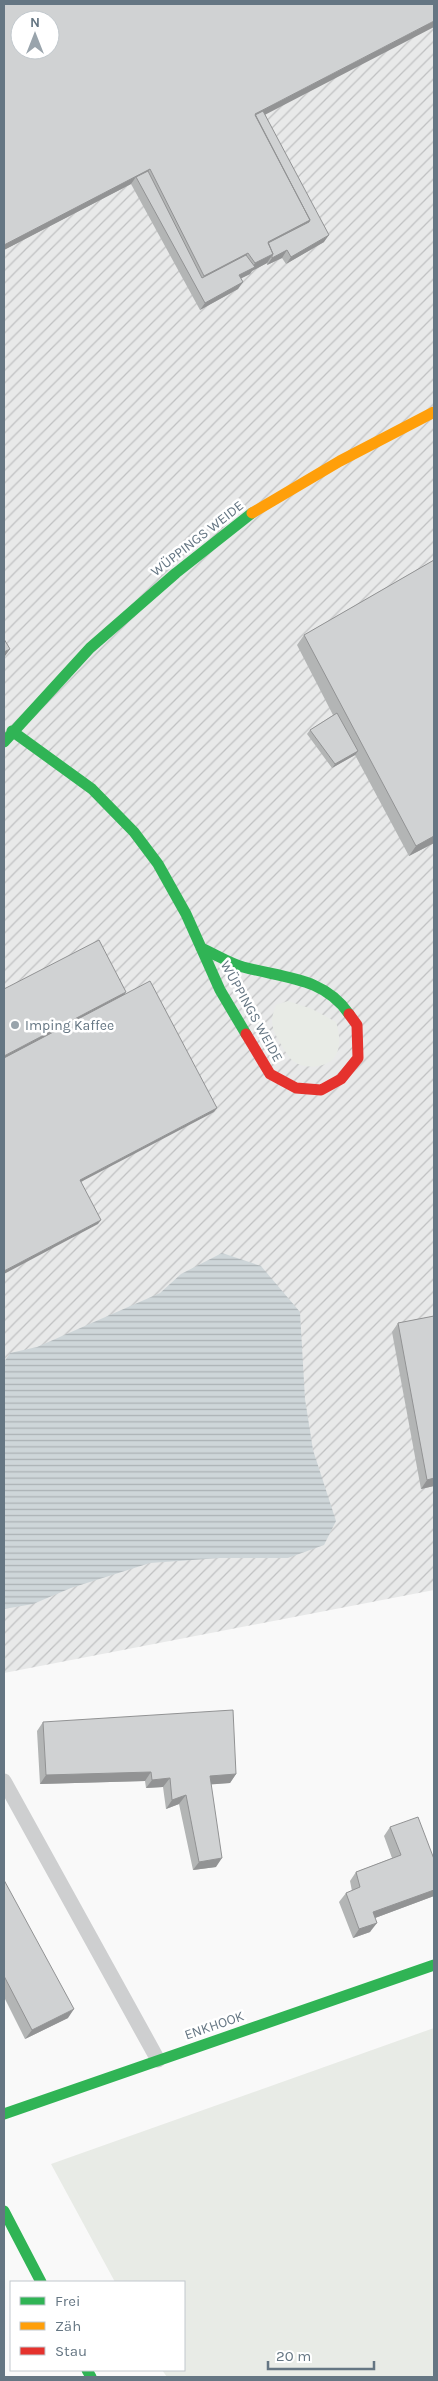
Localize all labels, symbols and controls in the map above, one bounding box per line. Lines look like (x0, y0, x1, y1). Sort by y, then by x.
north arrow (10, 10, 60, 60)
text: N (30, 14, 40, 31)
street label: WÜPPINGS WEIDE (148, 497, 247, 580)
street label: WÜPPINGS WEIDE (217, 958, 286, 1065)
place label: Imping Kaffee (25, 1017, 114, 1034)
marker: Imping Kaffee (9, 1019, 21, 1031)
street label: ENKHOOK (182, 2007, 247, 2044)
legend (10, 2281, 185, 2371)
text: Frei (55, 2292, 80, 2310)
text: Zäh (55, 2317, 81, 2335)
scale bar (268, 2338, 374, 2370)
text: Stau (55, 2342, 87, 2360)
text: 20 m (276, 2347, 311, 2365)

